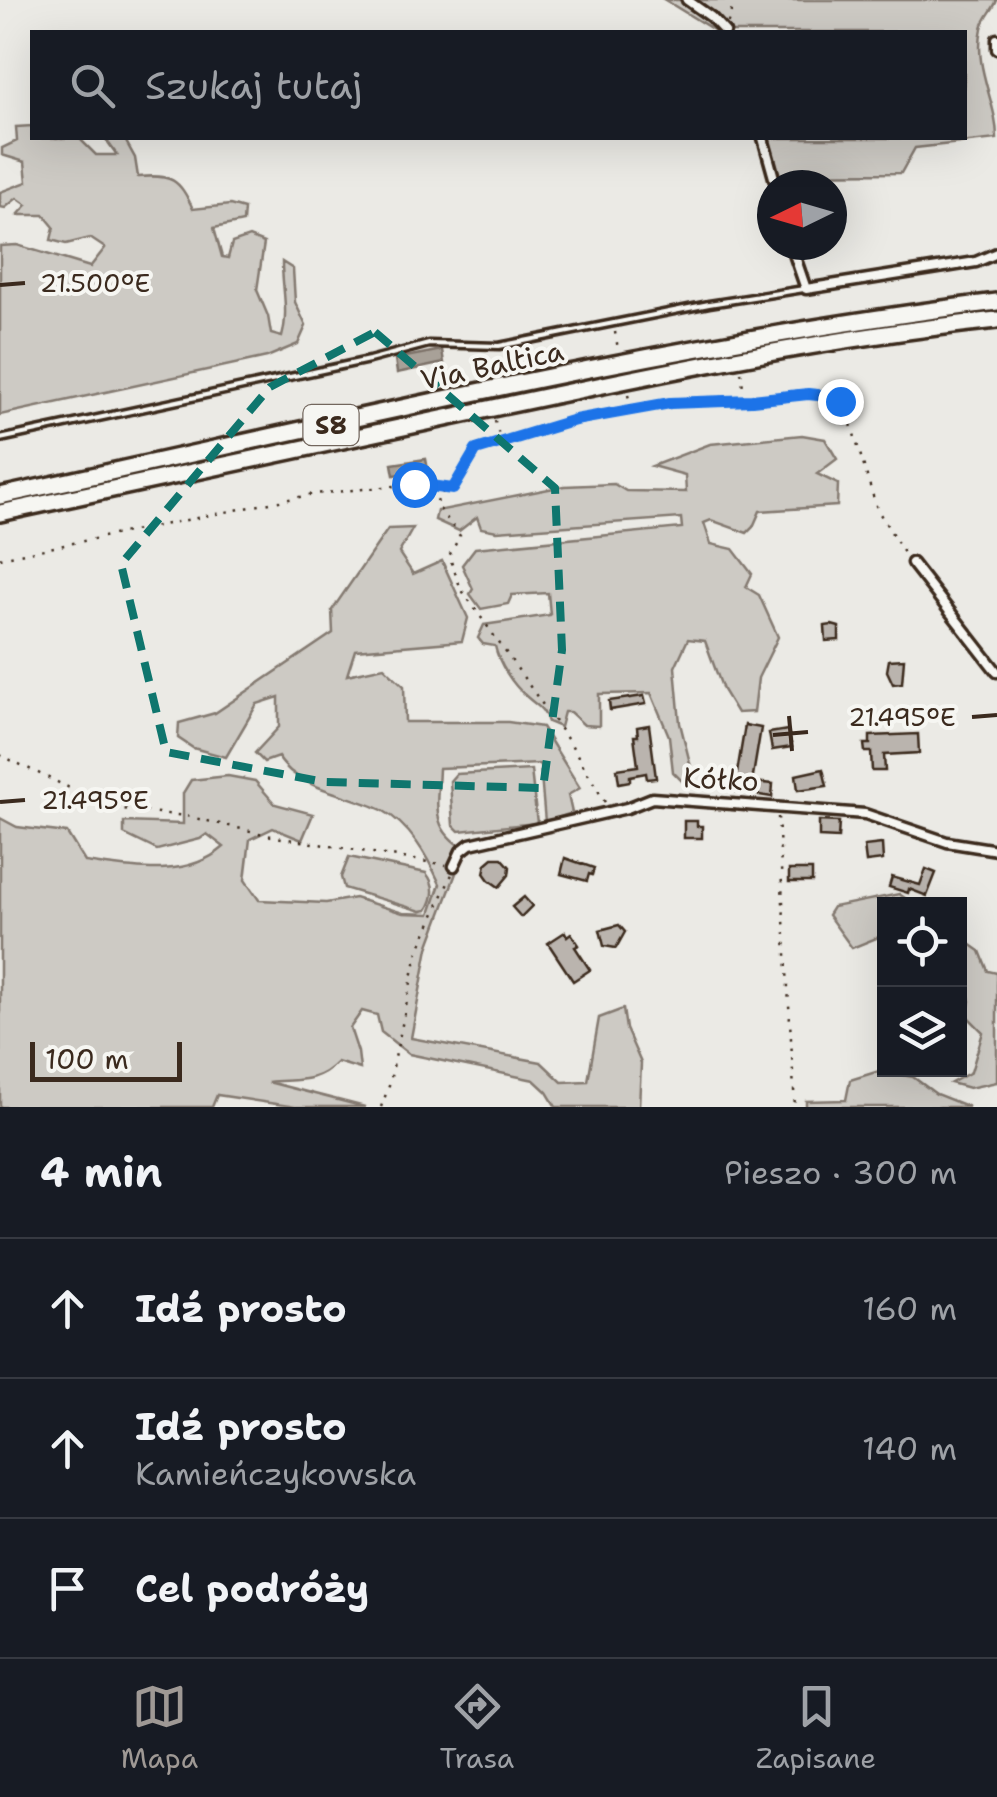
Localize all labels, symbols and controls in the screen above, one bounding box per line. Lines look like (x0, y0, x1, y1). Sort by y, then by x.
search box (30, 30, 967, 140)
icon: search (65, 58, 120, 113)
text: Szukaj tutaj (145, 60, 362, 111)
north arrow (757, 170, 847, 260)
text: 21.500°E (40, 266, 150, 300)
street label: Via Baltica (417, 331, 567, 399)
route end (818, 379, 864, 425)
road number: S8 (304, 405, 358, 445)
route start (392, 462, 438, 508)
text: 21.495°E (848, 700, 956, 734)
street label: Kółko (682, 758, 760, 800)
text: 21.495°E (41, 783, 149, 817)
map controls (877, 897, 967, 1077)
button: locate (877, 897, 967, 987)
button: layers (877, 987, 967, 1077)
scale bar (30, 1037, 182, 1082)
text: 100 m (45, 1040, 129, 1078)
text: 4 min (40, 1144, 162, 1200)
text: Pieszo · 300 m (724, 1151, 957, 1194)
icon: ahead (40, 1281, 95, 1336)
text: Idź prosto (135, 1283, 347, 1334)
text: 160 m (862, 1287, 957, 1330)
text: Idź prosto (135, 1401, 347, 1452)
icon: ahead (40, 1421, 95, 1476)
text: 140 m (862, 1427, 957, 1470)
text: Kamieńczykowska (135, 1452, 416, 1495)
icon: arrive (40, 1561, 95, 1616)
text: Cel podróży (135, 1563, 369, 1614)
tab: Mapa (121, 1679, 198, 1777)
tab: Trasa (440, 1679, 514, 1777)
tab: Zapisane (756, 1679, 876, 1777)

